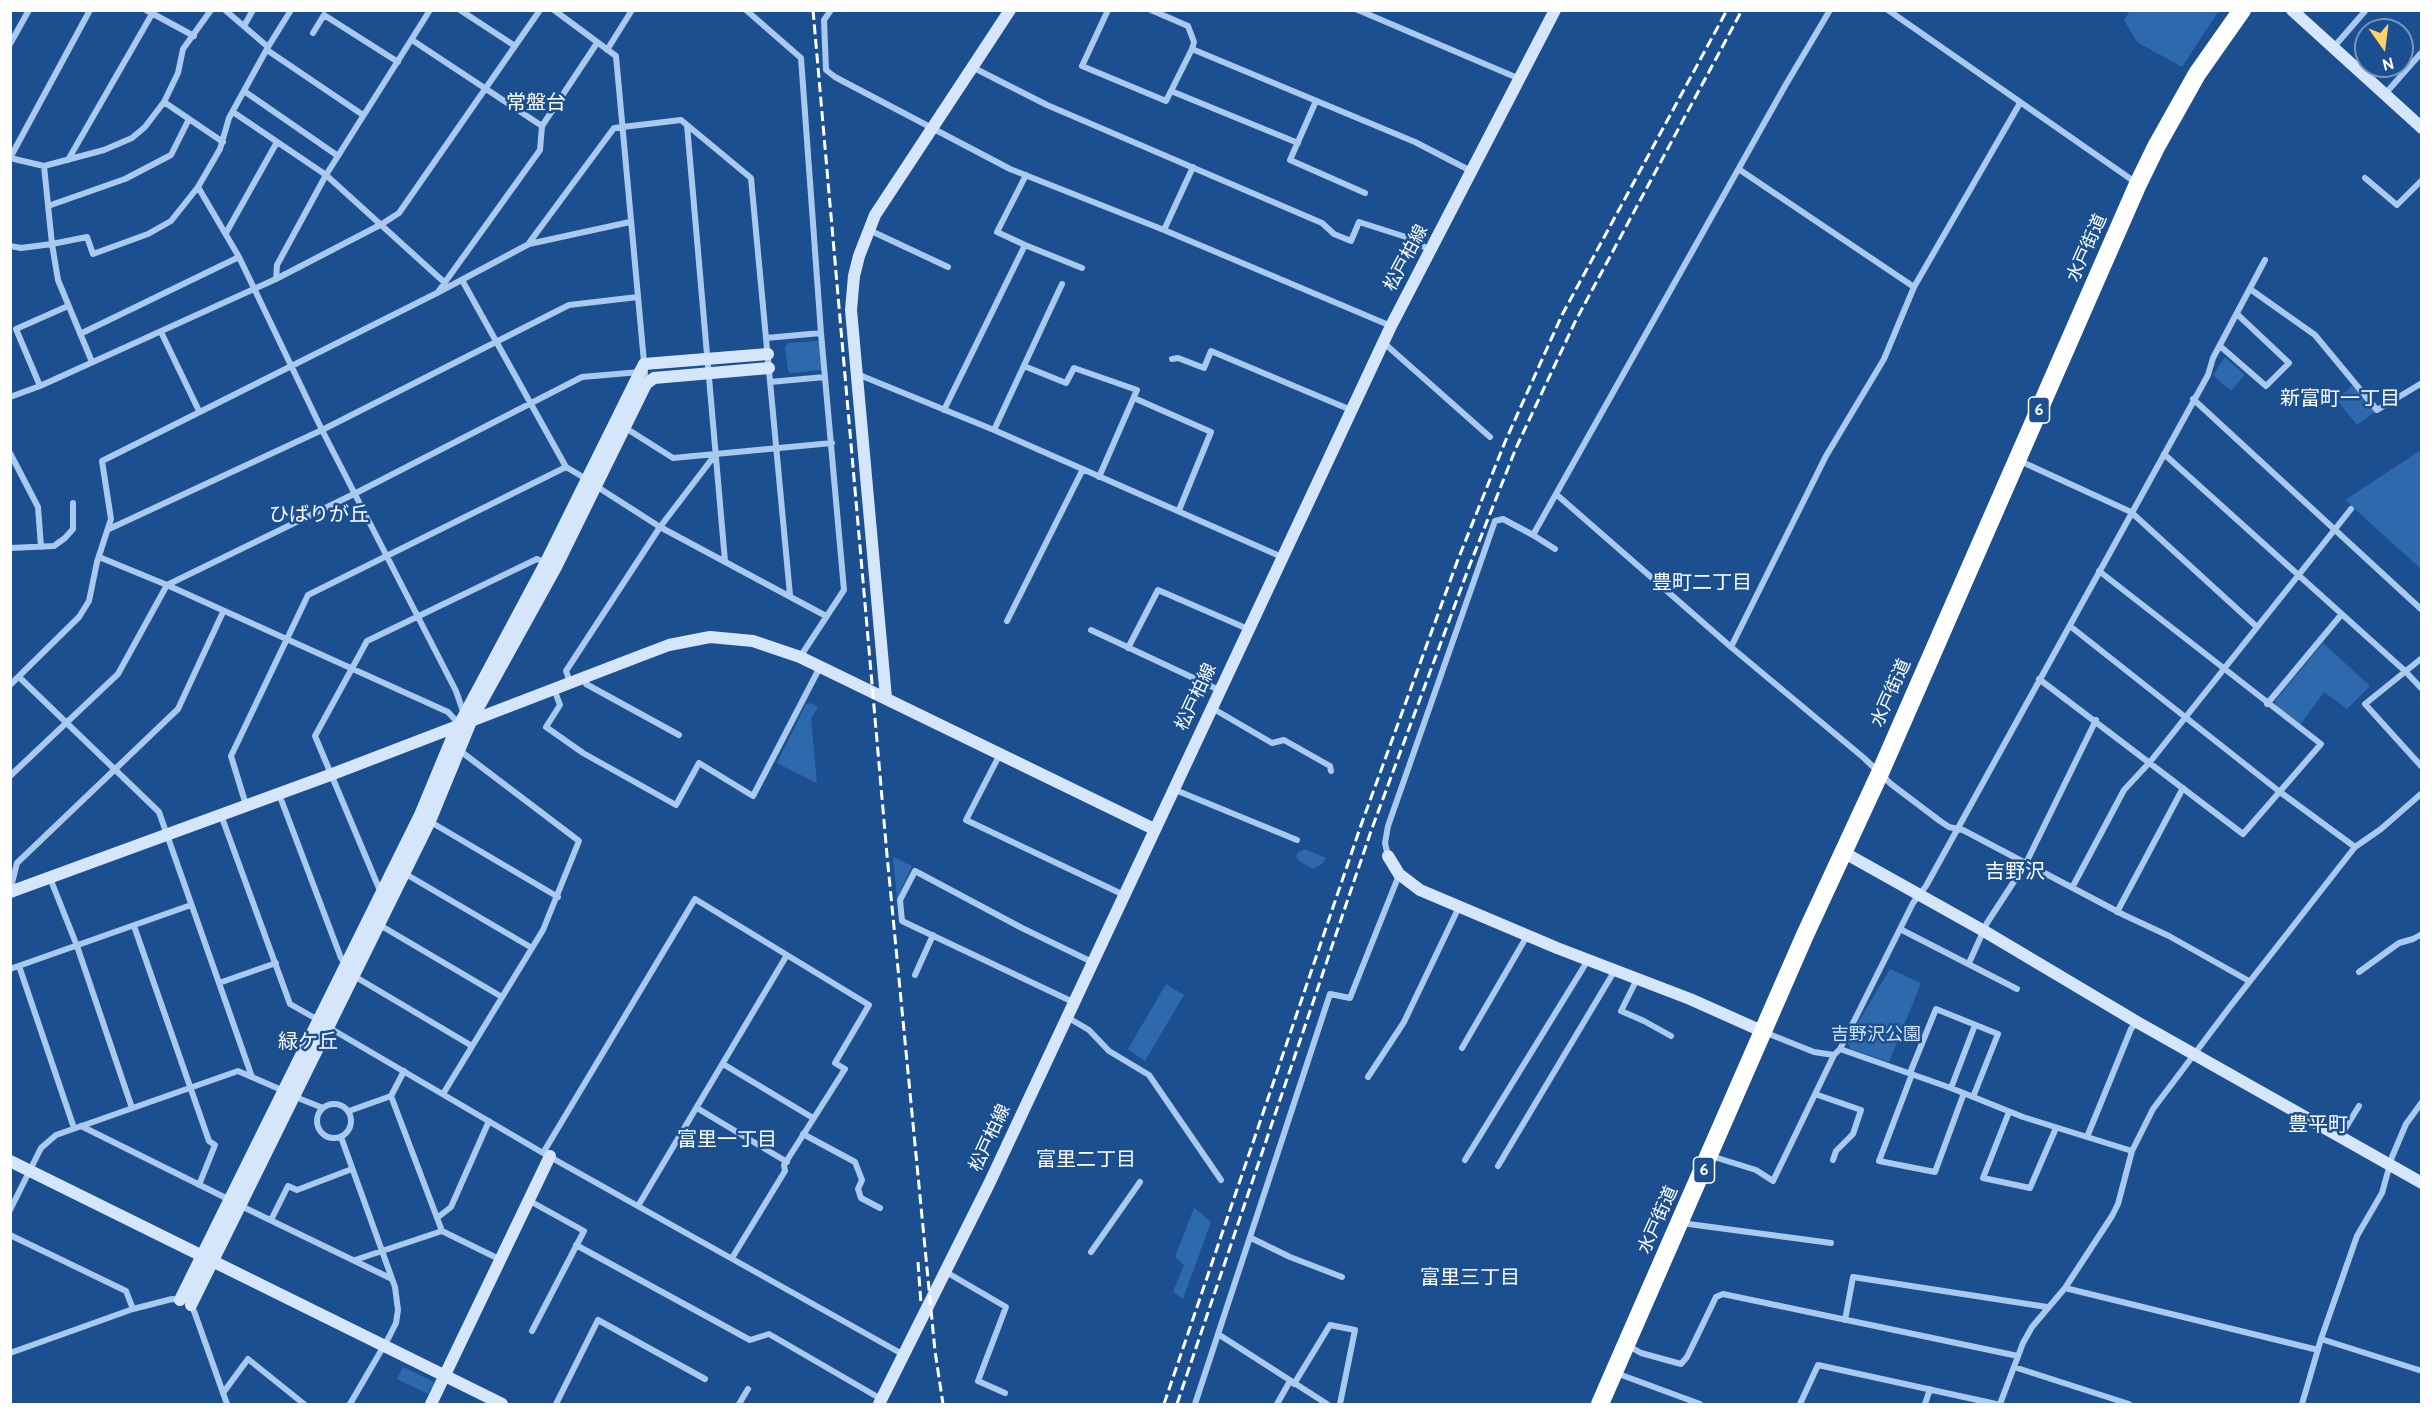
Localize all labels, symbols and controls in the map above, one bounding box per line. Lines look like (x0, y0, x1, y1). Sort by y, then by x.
north arrow (2354, 18, 2414, 78)
text: N (2380, 53, 2396, 75)
district label: 常盤台 (506, 91, 566, 115)
street label: 水戸街道 (2062, 211, 2112, 285)
street label: 松戸柏線 (1380, 221, 1432, 295)
district label: 新富町一丁目 (2280, 387, 2400, 411)
road number: 6 (2028, 397, 2050, 423)
district label: ひばりが丘 (269, 503, 369, 527)
district label: 豊町二丁目 (1652, 571, 1752, 595)
street label: 水戸街道 (1866, 656, 1916, 730)
street label: 松戸柏線 (1171, 660, 1221, 734)
district label: 吉野沢 (1985, 860, 2045, 884)
park label: 吉野沢公園 (1831, 1024, 1921, 1046)
district label: 緑ケ丘 (278, 1030, 338, 1054)
street label: 松戸柏線 (965, 1101, 1015, 1175)
district label: 豊平町 (2288, 1113, 2348, 1137)
district label: 富里一丁目 (677, 1128, 777, 1152)
district label: 富里二丁目 (1036, 1148, 1136, 1172)
road number: 6 (1694, 1157, 1714, 1183)
street label: 水戸街道 (1633, 1183, 1683, 1257)
district label: 富里三丁目 (1420, 1266, 1520, 1290)

